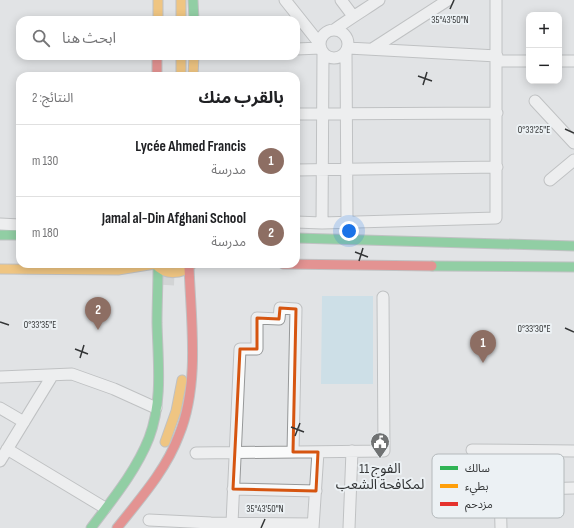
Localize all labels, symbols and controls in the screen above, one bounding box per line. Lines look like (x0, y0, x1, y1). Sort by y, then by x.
map controls (526, 12, 562, 84)
button: + (526, 12, 562, 48)
text: 35°43'50"N (431, 14, 469, 26)
search box (16, 16, 300, 60)
icon: search (30, 27, 52, 49)
text: ابحث هنا (62, 29, 116, 48)
button: − (526, 48, 562, 84)
text: بالقرب منك (198, 88, 284, 108)
text: النتائج: 2 (32, 90, 73, 106)
text: 0°33'25"E (518, 124, 550, 136)
text: Lycée Ahmed Francis (135, 137, 246, 156)
text: 130 m (32, 153, 58, 169)
text: 1 (268, 153, 274, 169)
text: مدرسة (211, 162, 246, 178)
text: Jamal al-Din Afghani School (102, 209, 246, 228)
your location (339, 221, 359, 241)
text: 180 m (32, 225, 58, 241)
text: 2 (268, 225, 274, 241)
text: مدرسة (211, 234, 246, 250)
pin: 2 (85, 297, 111, 330)
text: 0°33'35"E (24, 319, 56, 331)
text: 0°33'30"E (517, 323, 551, 335)
pin: 1 (470, 330, 496, 363)
public building icon: الفوج 11 لمكافحة الشعب (369, 431, 391, 459)
legend (432, 454, 564, 518)
place label: الفوج 11 لمكافحة الشعب (336, 460, 424, 493)
text: سالك (465, 462, 490, 475)
text: بطيء (465, 480, 488, 496)
text: مزدحم (465, 498, 493, 513)
text: 35°43'50"N (246, 503, 284, 515)

